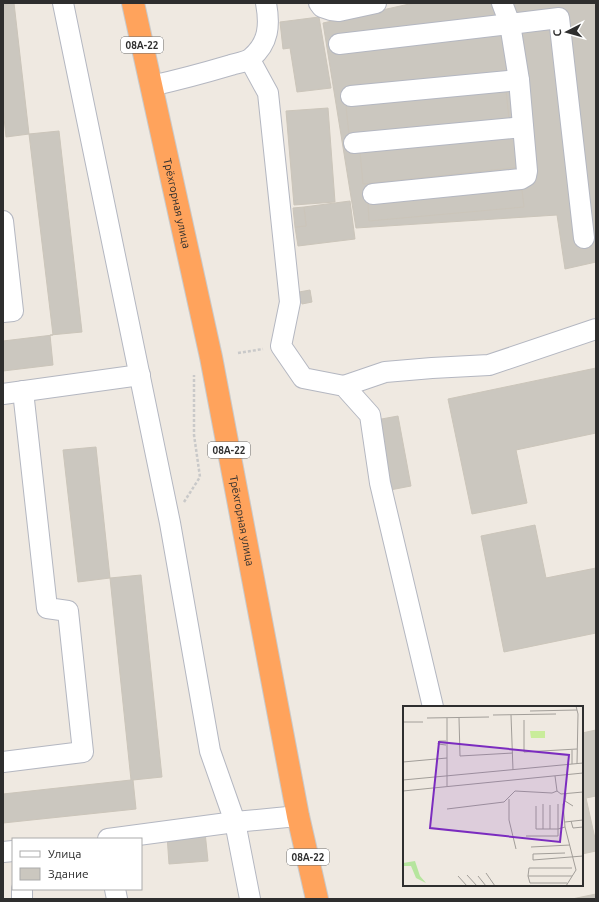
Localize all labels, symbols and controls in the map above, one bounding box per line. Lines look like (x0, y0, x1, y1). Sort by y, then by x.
north arrow (547, 12, 587, 52)
text: С (551, 29, 563, 37)
road number: 08А-22 (121, 37, 163, 53)
street label: Трёхгорная улица (161, 157, 193, 249)
road number: 08А-22 (208, 442, 250, 458)
street label: Трёхгорная улица (228, 474, 256, 567)
inset map (403, 706, 583, 886)
legend (12, 838, 142, 890)
text: Улица (48, 847, 81, 860)
road number: 08А-22 (287, 849, 329, 865)
text: Здание (48, 867, 89, 880)

